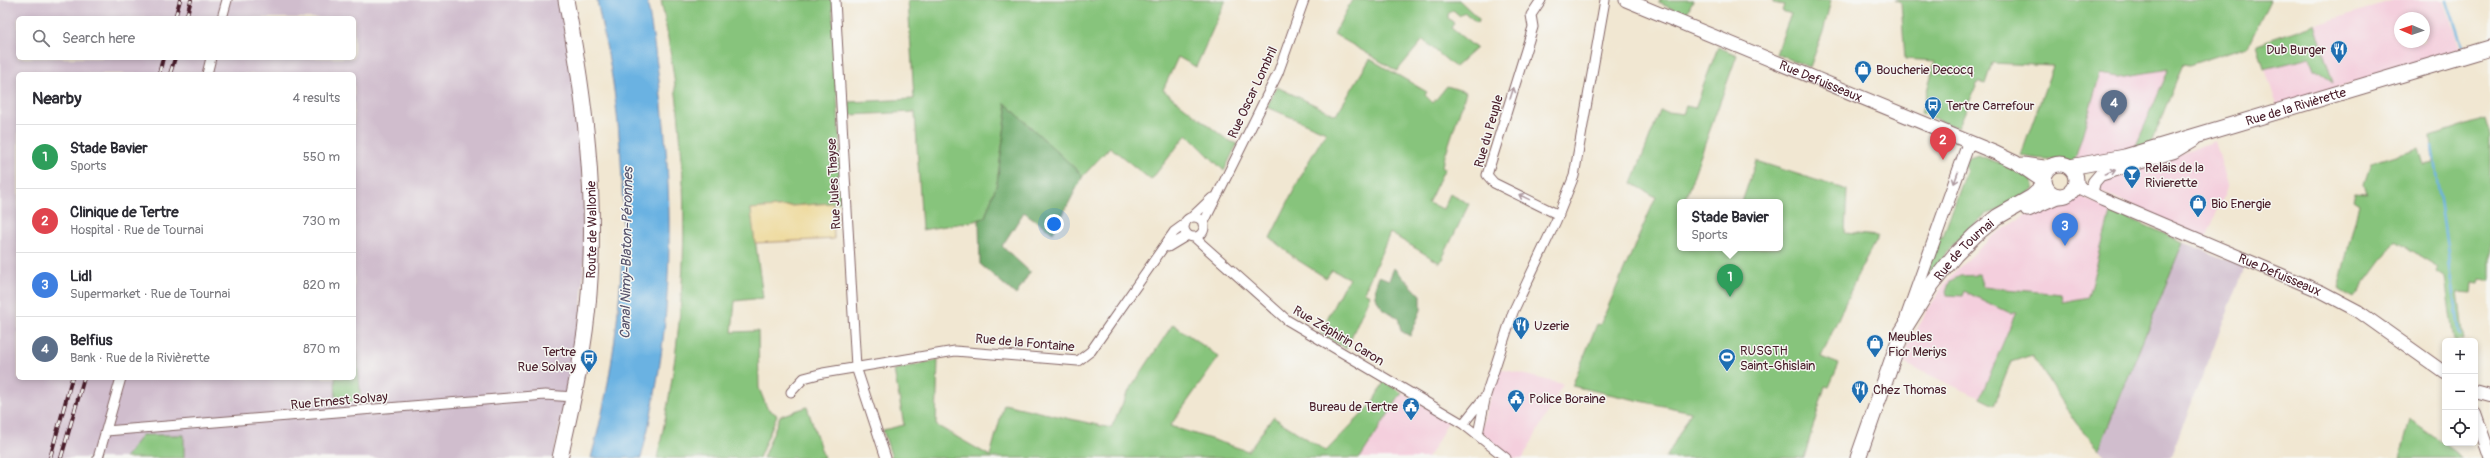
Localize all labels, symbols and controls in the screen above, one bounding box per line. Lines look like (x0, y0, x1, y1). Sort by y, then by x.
north arrow (2394, 12, 2430, 48)
search box (16, 16, 356, 60)
icon: search (30, 27, 52, 49)
text: Search here (62, 29, 135, 48)
restaurant icon: Dub Burger (2329, 39, 2349, 64)
place label: Dub Burger (2266, 42, 2326, 58)
street label: Rue Oscar Lombril (1225, 44, 1281, 141)
street label: Rue Defuisseaux (1777, 57, 1865, 106)
shop icon: Boucherie Decocq (1853, 59, 1873, 84)
place label: Boucherie Decocq (1876, 62, 1973, 78)
street label: Rue de la Rivièrette (2244, 84, 2349, 130)
one-way arrow (1509, 87, 1516, 100)
text: Nearby (32, 88, 81, 109)
text: 4 results (293, 90, 340, 106)
pin: 4 (2101, 90, 2127, 123)
street label: Rue du Peuple (1471, 93, 1507, 169)
bus stop icon: Tertre Carrefour (1923, 95, 1943, 120)
place label: Tertre Carrefour (1946, 98, 2035, 114)
pin: 2 (1930, 127, 1956, 160)
street label: Rue Jules Thayse (824, 137, 844, 230)
text: Stade Bavier (70, 139, 148, 158)
text: 1 (42, 149, 48, 165)
text: 550 m (303, 149, 340, 165)
text: Sports (70, 158, 106, 174)
place label: Relais de la Rivierette (2145, 160, 2204, 191)
bar icon: Relais de la Rivierette (2122, 164, 2142, 189)
water label: Canal Nimy-Blaton-Péronnes (617, 165, 637, 339)
one-way arrow (2103, 168, 2116, 175)
one-way arrow (1951, 172, 1959, 184)
street label: Route de Wallonie (583, 180, 601, 279)
one-way arrow (1518, 193, 1530, 200)
shop icon: Bio Energie (2188, 193, 2208, 218)
place label: Bio Energie (2211, 196, 2271, 212)
popup (1677, 199, 1783, 251)
text: Clinique de Tertre (70, 203, 179, 222)
text: Stade Bavier (1691, 208, 1769, 227)
text: 2 (41, 213, 49, 229)
text: 730 m (303, 213, 340, 229)
pin: 3 (2052, 213, 2078, 246)
your location (1044, 214, 1064, 234)
street label: Rue de Tournai (1931, 216, 1997, 284)
text: Hospital · Rue de Tournai (70, 222, 203, 238)
text: Sports (1691, 227, 1728, 243)
street label: Rue Defuisseaux (2236, 250, 2323, 300)
pin: 1 (1717, 264, 1743, 297)
text: Lidl (70, 267, 92, 286)
text: 3 (41, 277, 49, 293)
text: 820 m (303, 277, 340, 293)
text: Supermarket · Rue de Tournai (70, 286, 230, 302)
street label: Rue Zéphirin Caron (1290, 302, 1387, 369)
restaurant icon: Uzerie (1511, 315, 1531, 340)
place label: Uzerie (1534, 318, 1570, 334)
place label: Meubles Fior Meriys (1888, 329, 1947, 360)
text: Belfius (70, 331, 112, 350)
street label: Rue de la Fontaine (975, 331, 1076, 355)
shop icon: Meubles Fior Meriys (1865, 333, 1885, 358)
map controls (2442, 338, 2478, 446)
button: + (2442, 338, 2478, 374)
text: 4 (41, 341, 49, 357)
text: 870 m (303, 341, 340, 357)
place label: RUSGTH Saint-Ghislain (1740, 343, 1815, 374)
place label: Tertre Rue Solvay (518, 344, 577, 375)
sports icon: RUSGTH Saint-Ghislain (1717, 347, 1737, 372)
bus stop icon: Tertre Rue Solvay (579, 348, 599, 373)
text: Bank · Rue de la Rivièrette (70, 350, 210, 366)
button: − (2442, 374, 2478, 410)
restaurant icon: Chez Thomas (1850, 379, 1870, 404)
place label: Chez Thomas (1873, 382, 1947, 398)
public building icon: Police Boraine (1506, 388, 1526, 413)
street label: Rue Ernest Solvay (290, 389, 389, 413)
place label: Police Boraine (1529, 391, 1606, 407)
public building icon: Bureau de Tertre (1401, 396, 1421, 421)
place label: Bureau de Tertre (1309, 399, 1399, 415)
button: locate (2442, 410, 2478, 446)

